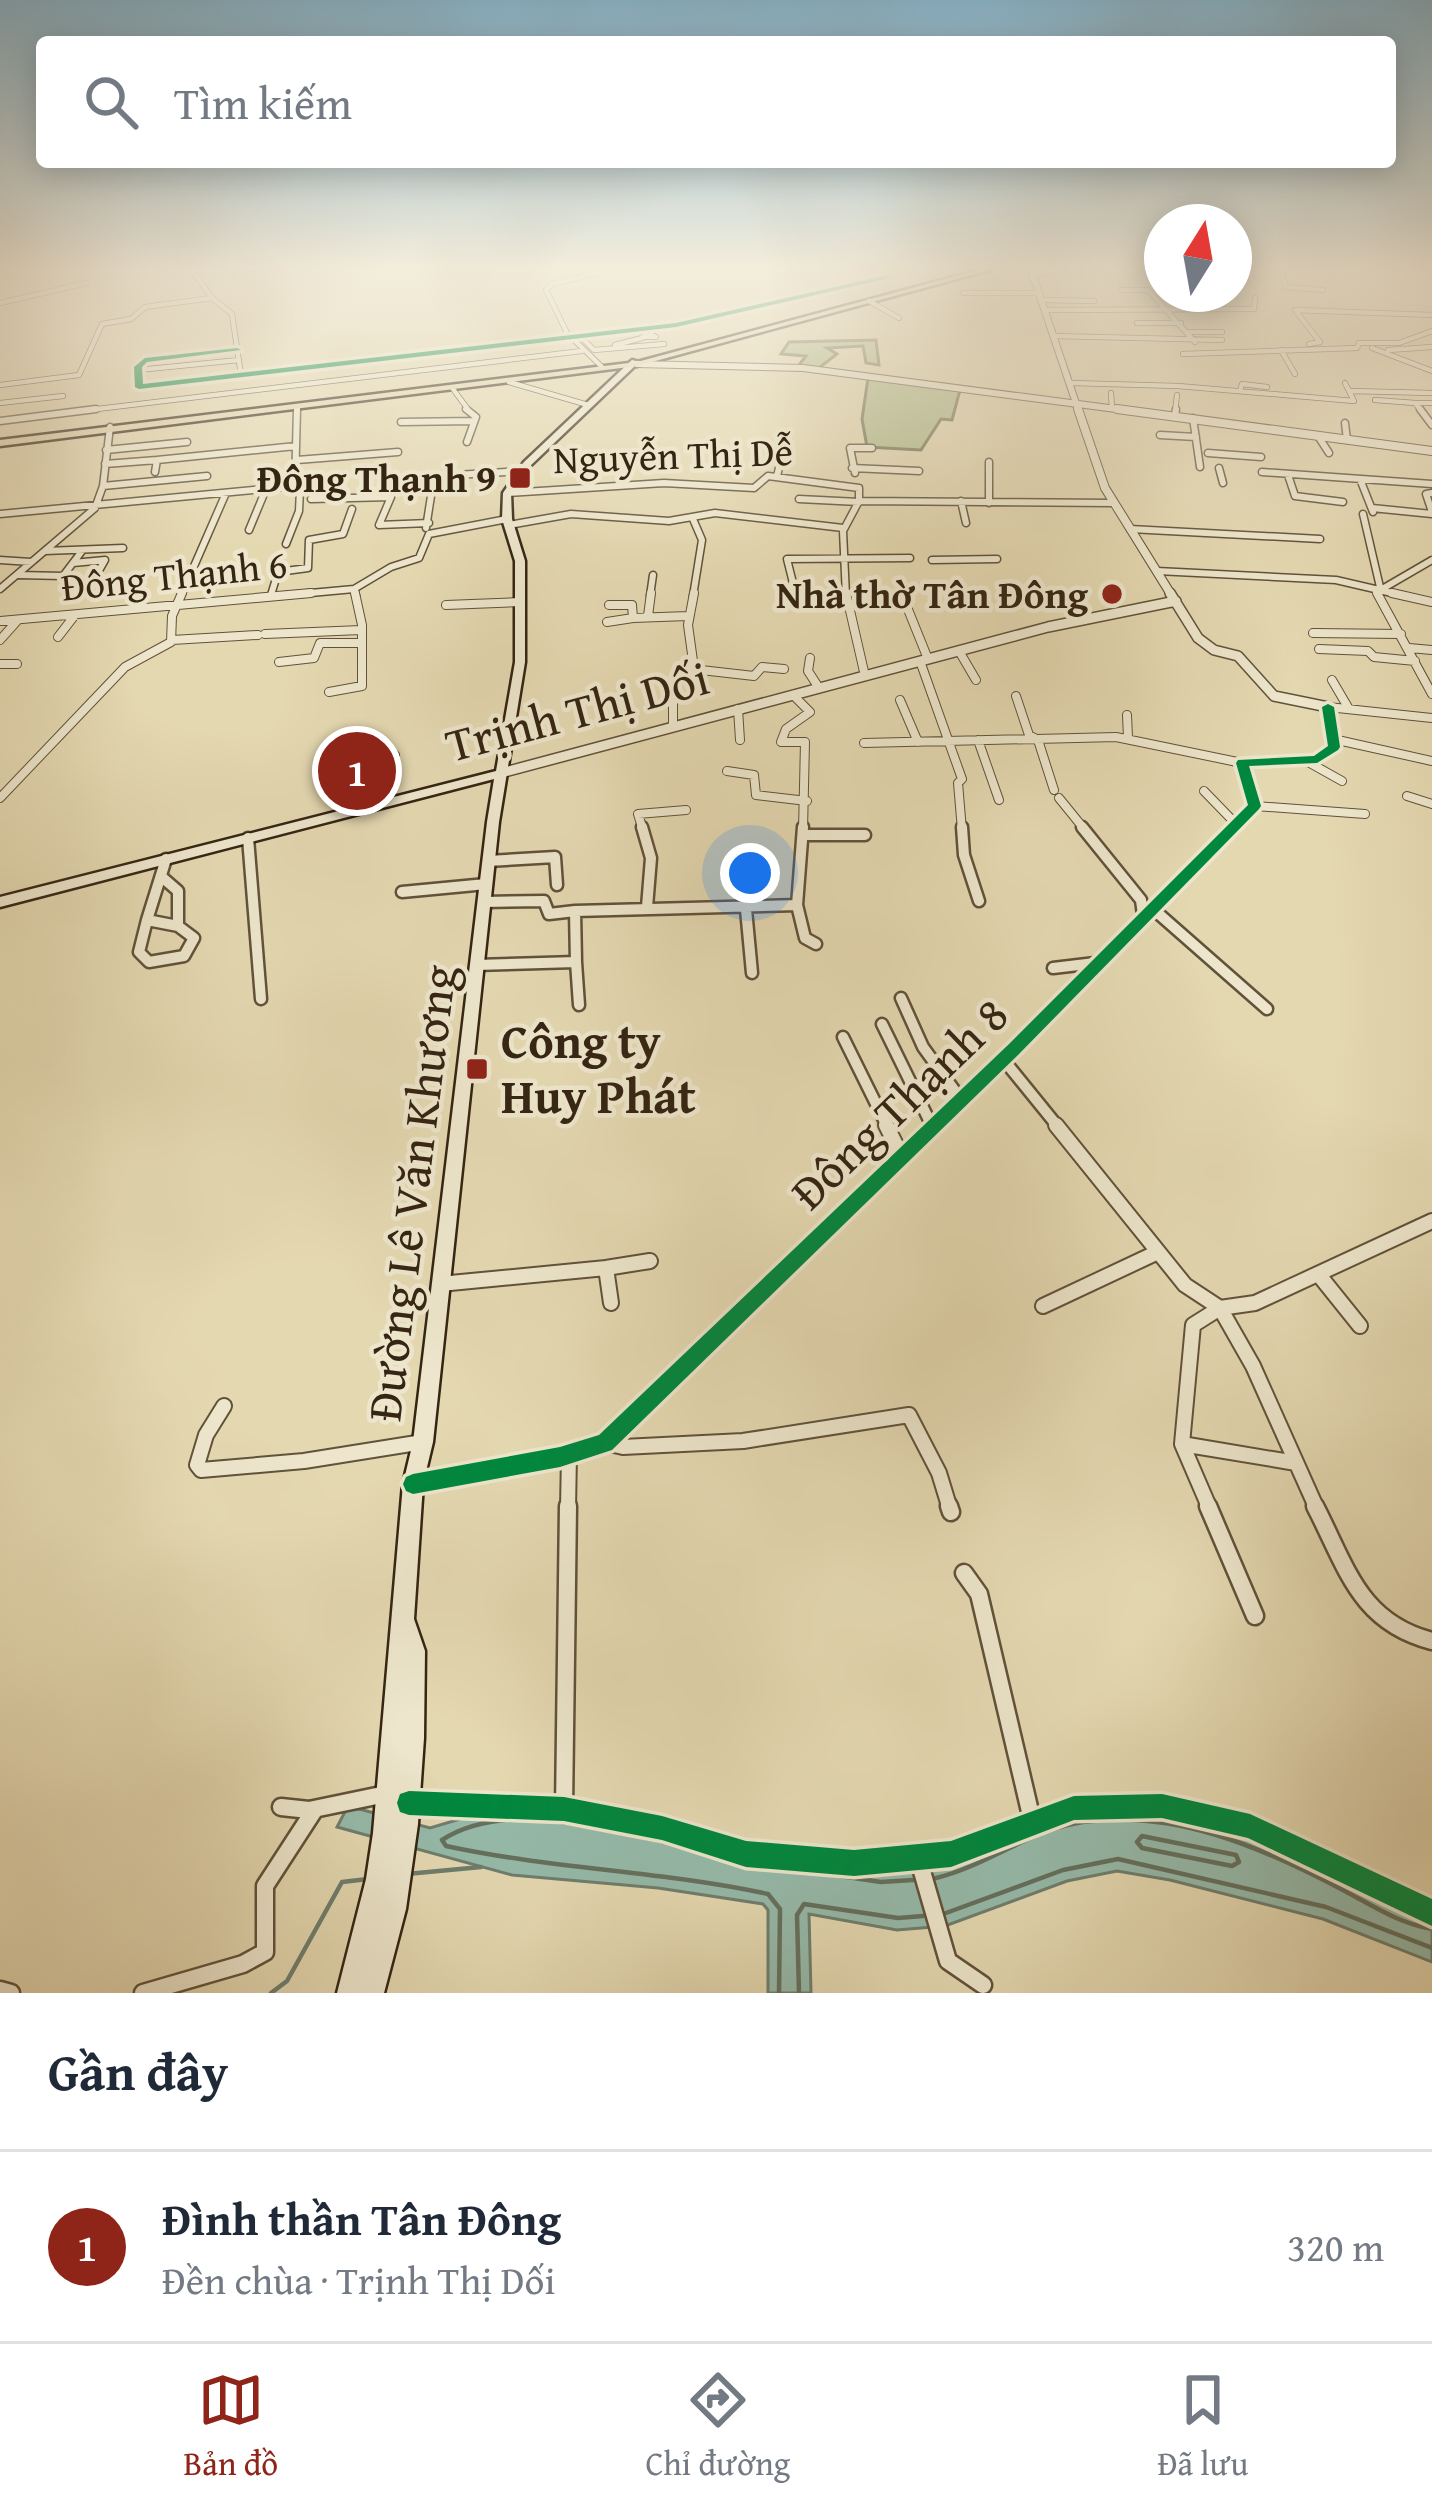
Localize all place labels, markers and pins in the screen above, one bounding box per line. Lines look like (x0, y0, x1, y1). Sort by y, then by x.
place label: Đông Thạnh 9 (257, 449, 496, 506)
marker: Đông Thạnh 9 (507, 465, 533, 491)
place label: Nhà thờ Tân Đông (776, 565, 1088, 622)
marker: Nhà thờ Tân Đông (1099, 581, 1125, 607)
pin: 1 (318, 726, 396, 816)
place label: Công ty Huy Phát (501, 1005, 696, 1131)
marker: Công ty Huy Phát (464, 1056, 490, 1082)

